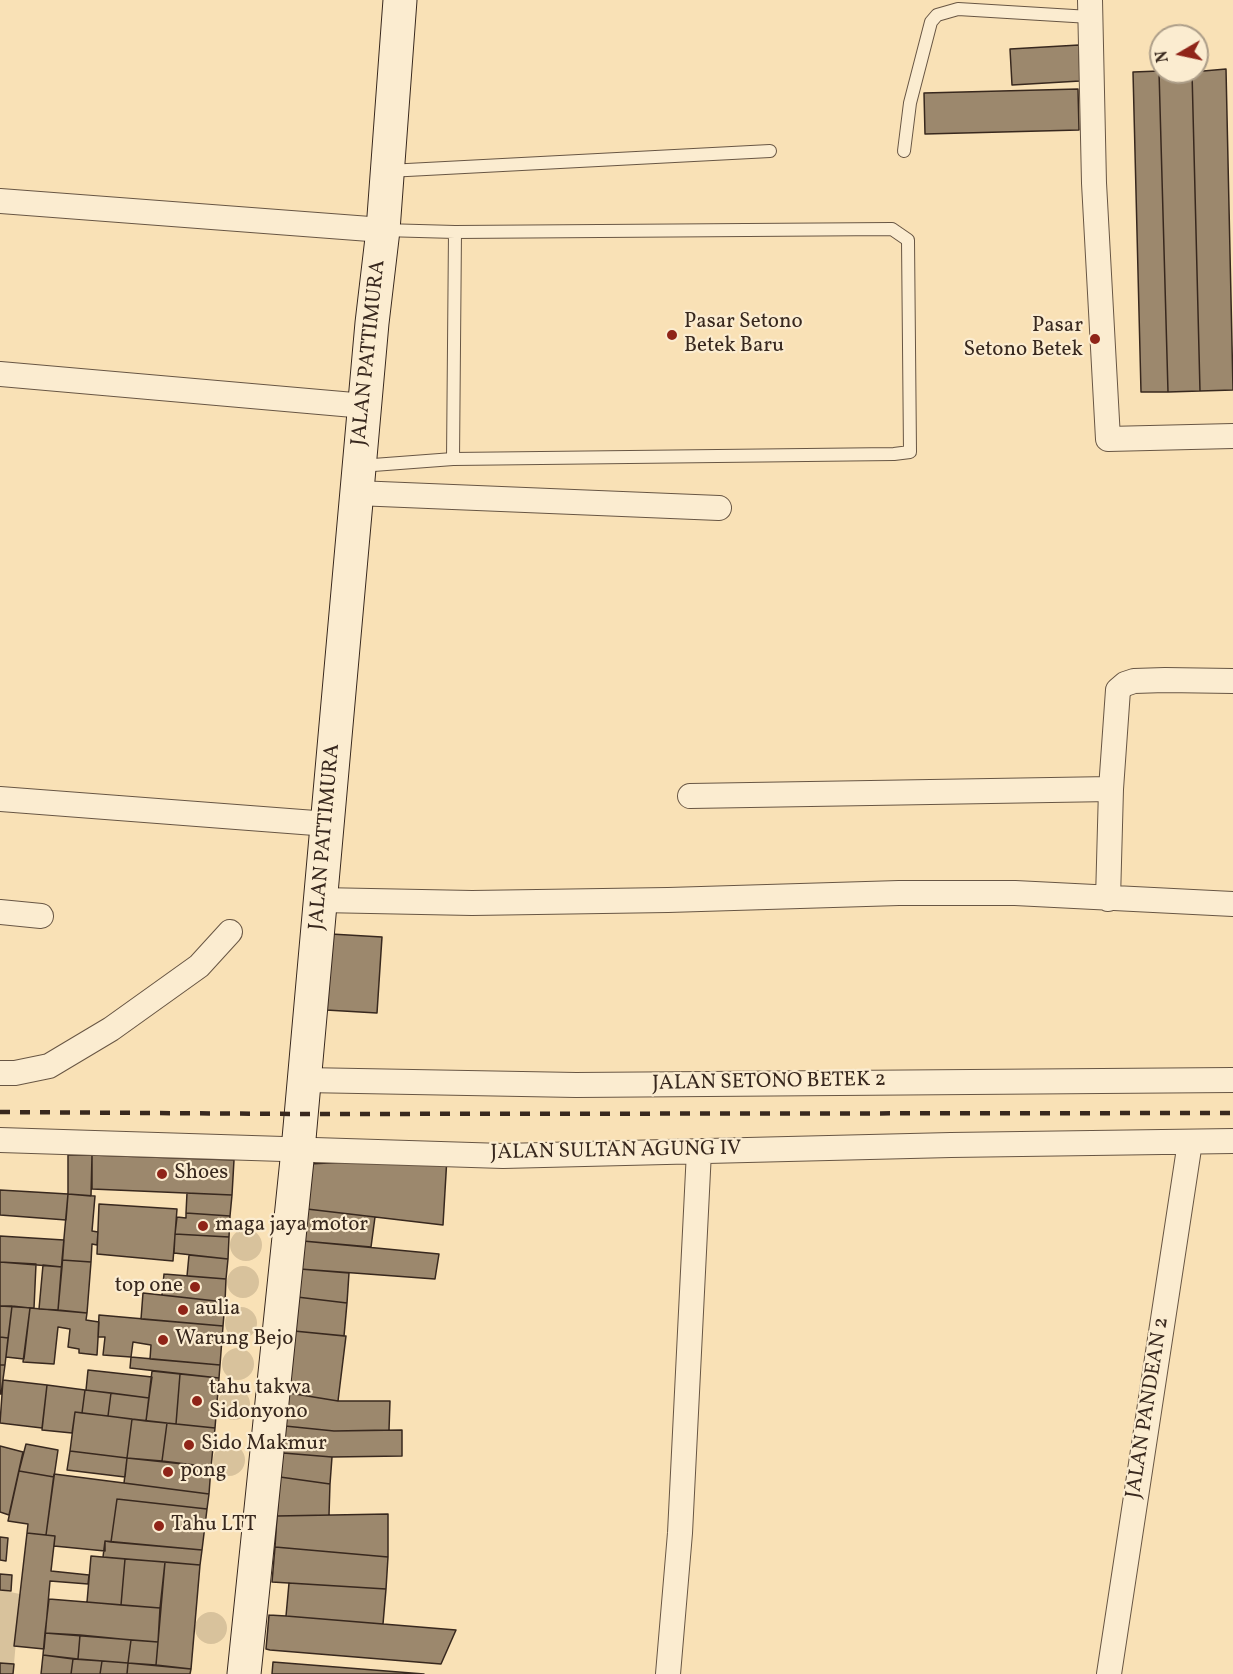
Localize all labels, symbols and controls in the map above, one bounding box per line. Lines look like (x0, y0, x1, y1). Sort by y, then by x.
north arrow (1149, 24, 1209, 84)
text: N (1151, 49, 1175, 64)
street label: JALAN PATTIMURA (348, 259, 392, 447)
place label: Pasar Setono Betek Baru (684, 310, 803, 360)
place label: Pasar Setono Betek (964, 314, 1083, 364)
marker: Pasar Setono Betek Baru (665, 328, 679, 342)
marker: Pasar Setono Betek (1088, 332, 1102, 346)
street label: JALAN PATTIMURA (305, 743, 347, 931)
street label: JALAN SETONO BETEK 2 (652, 1068, 886, 1098)
street label: JALAN SULTAN AGUNG IV (490, 1137, 742, 1167)
place label: Shoes (174, 1161, 228, 1187)
marker: Shoes (155, 1167, 169, 1181)
place label: maga jaya motor (215, 1213, 368, 1239)
marker: maga jaya motor (196, 1219, 210, 1233)
place label: top one (115, 1274, 183, 1300)
marker: top one (188, 1280, 202, 1294)
place label: aulia (195, 1297, 240, 1323)
marker: aulia (176, 1303, 190, 1317)
street label: JALAN PANDEAN 2 (1122, 1316, 1176, 1500)
place label: Warung Bejo (175, 1327, 293, 1353)
marker: Warung Bejo (156, 1333, 170, 1347)
place label: tahu takwa Sidonyono (209, 1376, 311, 1426)
marker: tahu takwa Sidonyono (190, 1394, 204, 1408)
place label: Sido Makmur (201, 1432, 327, 1458)
marker: Sido Makmur (182, 1438, 196, 1452)
place label: pong (180, 1459, 226, 1485)
marker: pong (161, 1465, 175, 1479)
place label: Tahu LTT (171, 1513, 257, 1539)
marker: Tahu LTT (152, 1519, 166, 1533)

